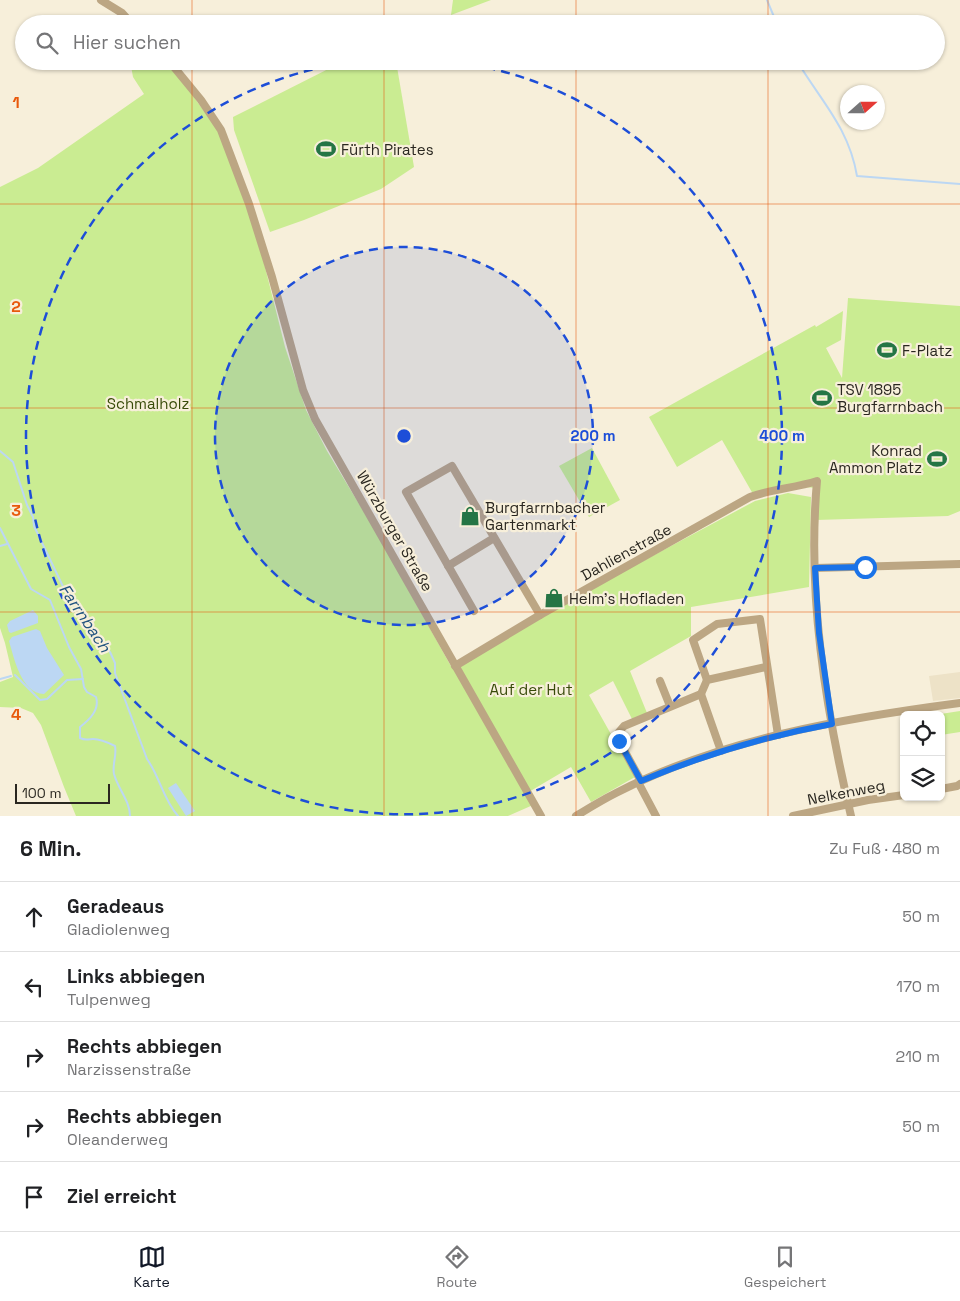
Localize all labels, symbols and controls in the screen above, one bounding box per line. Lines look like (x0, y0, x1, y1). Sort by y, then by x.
search box (15, 15, 945, 70)
icon: search (33, 29, 61, 57)
text: Hier suchen (73, 30, 181, 55)
north arrow (840, 85, 885, 130)
text: 1 (12, 92, 20, 113)
sports icon: Fürth Pirates (315, 138, 337, 160)
place label: Fürth Pirates (341, 140, 434, 159)
text: 2 (11, 296, 21, 317)
sports icon: F-Platz (876, 339, 898, 361)
place label: F-Platz (902, 341, 952, 360)
place label: TSV 1895 Burgfarrnbach (837, 380, 943, 416)
sports icon: TSV 1895 Burgfarrnbach (811, 387, 833, 409)
park label: Schmalholz (107, 394, 189, 413)
text: 200 m (571, 426, 615, 445)
text: 400 m (759, 426, 805, 445)
centre of rings (395, 427, 413, 445)
place label: Konrad Ammon Platz (829, 441, 922, 477)
sports icon: Konrad Ammon Platz (926, 448, 948, 470)
street label: Würzburger Straße (353, 467, 437, 595)
place label: Burgfarrnbacher Gartenmarkt (485, 498, 606, 534)
text: 3 (11, 500, 21, 521)
shop icon: Burgfarrnbacher Gartenmarkt (459, 505, 481, 527)
street label: Dahlienstraße (578, 519, 675, 585)
route start (854, 556, 877, 579)
water label: Farrnbach (54, 580, 116, 657)
shop icon: Helm's Hofladen (543, 587, 565, 609)
place label: Helm's Hofladen (569, 589, 684, 608)
park label: Auf der Hut (489, 680, 573, 699)
text: 4 (11, 704, 21, 725)
map controls (900, 711, 945, 801)
button: locate (900, 711, 945, 756)
route end (608, 730, 631, 753)
button: layers (900, 756, 945, 801)
street label: Nelkenweg (806, 775, 886, 809)
scale bar (15, 781, 110, 804)
text: 100 m (22, 784, 61, 802)
text: 6 Min. (20, 835, 82, 862)
text: Zu Fuß · 480 m (829, 838, 940, 859)
text: Geradeaus (67, 894, 164, 919)
icon: ahead (20, 903, 48, 931)
text: 50 m (902, 906, 940, 927)
text: Gladiolenweg (67, 919, 170, 940)
text: Links abbiegen (67, 964, 205, 989)
icon: left (20, 973, 48, 1001)
text: 170 m (896, 976, 940, 997)
text: Tulpenweg (67, 989, 151, 1010)
text: Rechts abbiegen (67, 1034, 222, 1059)
icon: right (20, 1043, 48, 1071)
text: 210 m (896, 1046, 940, 1067)
text: Narzissenstraße (67, 1059, 191, 1080)
text: Rechts abbiegen (67, 1104, 222, 1129)
icon: right (20, 1113, 48, 1141)
text: 50 m (902, 1116, 940, 1137)
text: Oleanderweg (67, 1129, 168, 1150)
icon: arrive (20, 1183, 48, 1211)
text: Ziel erreicht (67, 1184, 177, 1209)
tab: Karte (133, 1243, 170, 1291)
tab: Route (437, 1243, 477, 1291)
tab: Gespeichert (744, 1243, 827, 1291)

